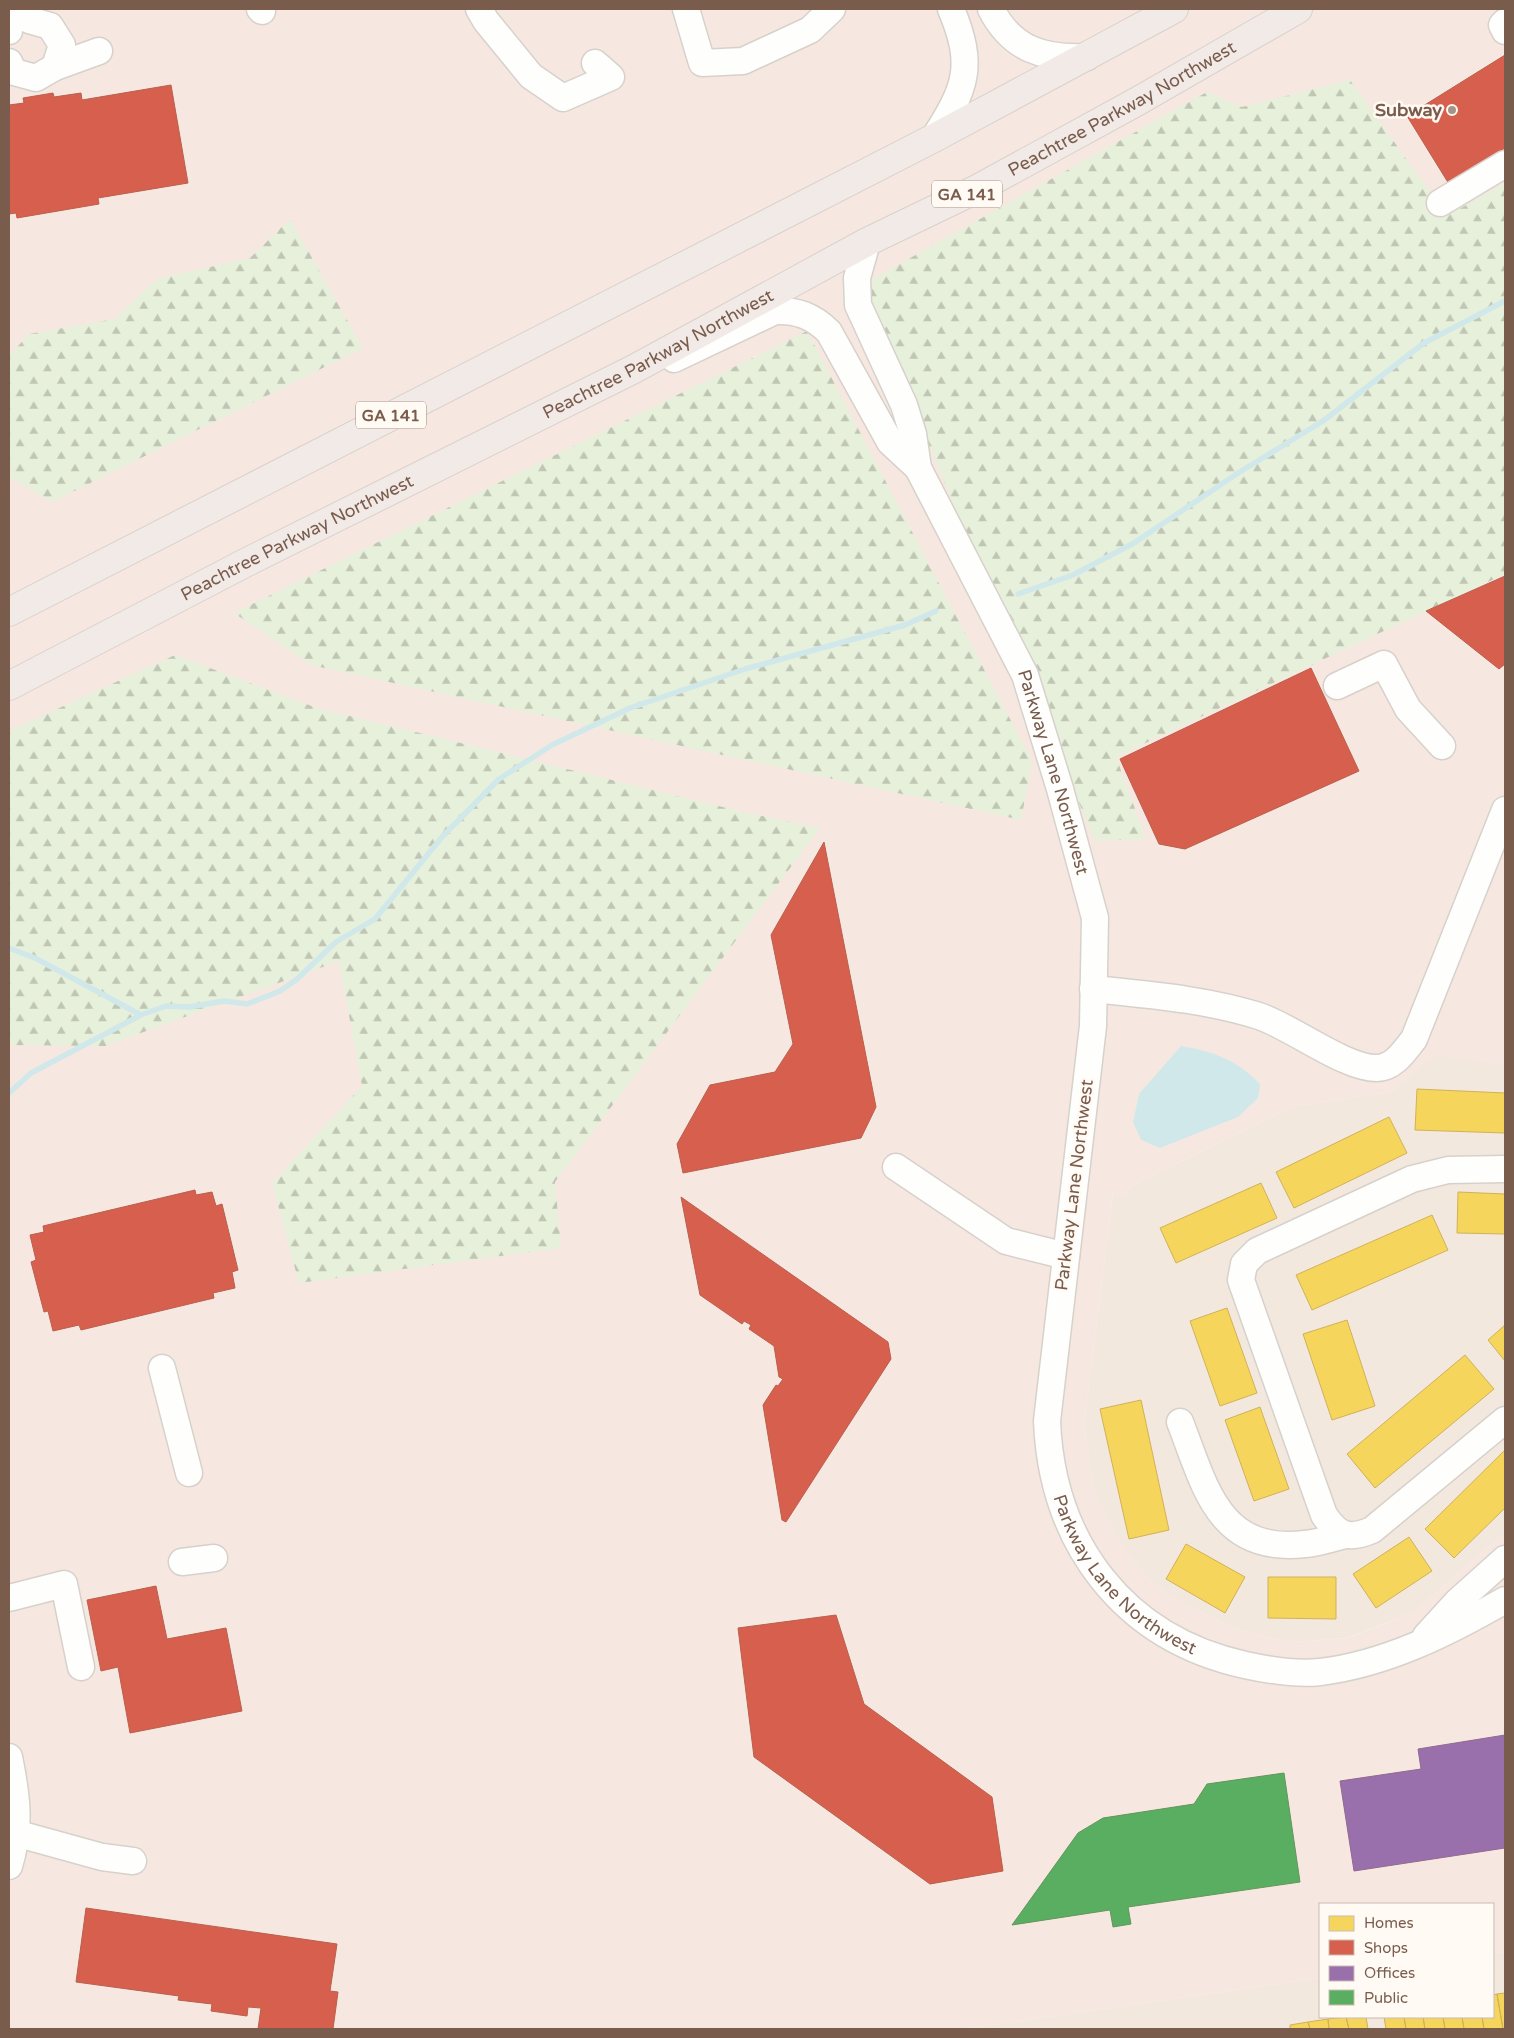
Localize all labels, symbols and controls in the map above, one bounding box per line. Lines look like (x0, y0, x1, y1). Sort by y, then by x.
street label: Peachtree Parkway Northwest (1004, 36, 1240, 181)
place label: Subway (1375, 99, 1442, 121)
marker: Subway (1446, 104, 1458, 116)
road number: GA 141 (932, 180, 1002, 208)
street label: Peachtree Parkway Northwest (539, 284, 777, 424)
road number: GA 141 (356, 402, 426, 428)
street label: Peachtree Parkway Northwest (177, 470, 417, 606)
street label: Parkway Lane Northwest (1013, 667, 1094, 877)
street label: Parkway Lane Northwest (1050, 1078, 1098, 1292)
street label: Parkway Lane Northwest (1049, 1492, 1200, 1659)
legend (1319, 1903, 1494, 2018)
text: Homes (1364, 1914, 1414, 1932)
text: Shops (1364, 1939, 1408, 1957)
text: Offices (1364, 1964, 1415, 1982)
text: Public (1364, 1989, 1408, 2007)

